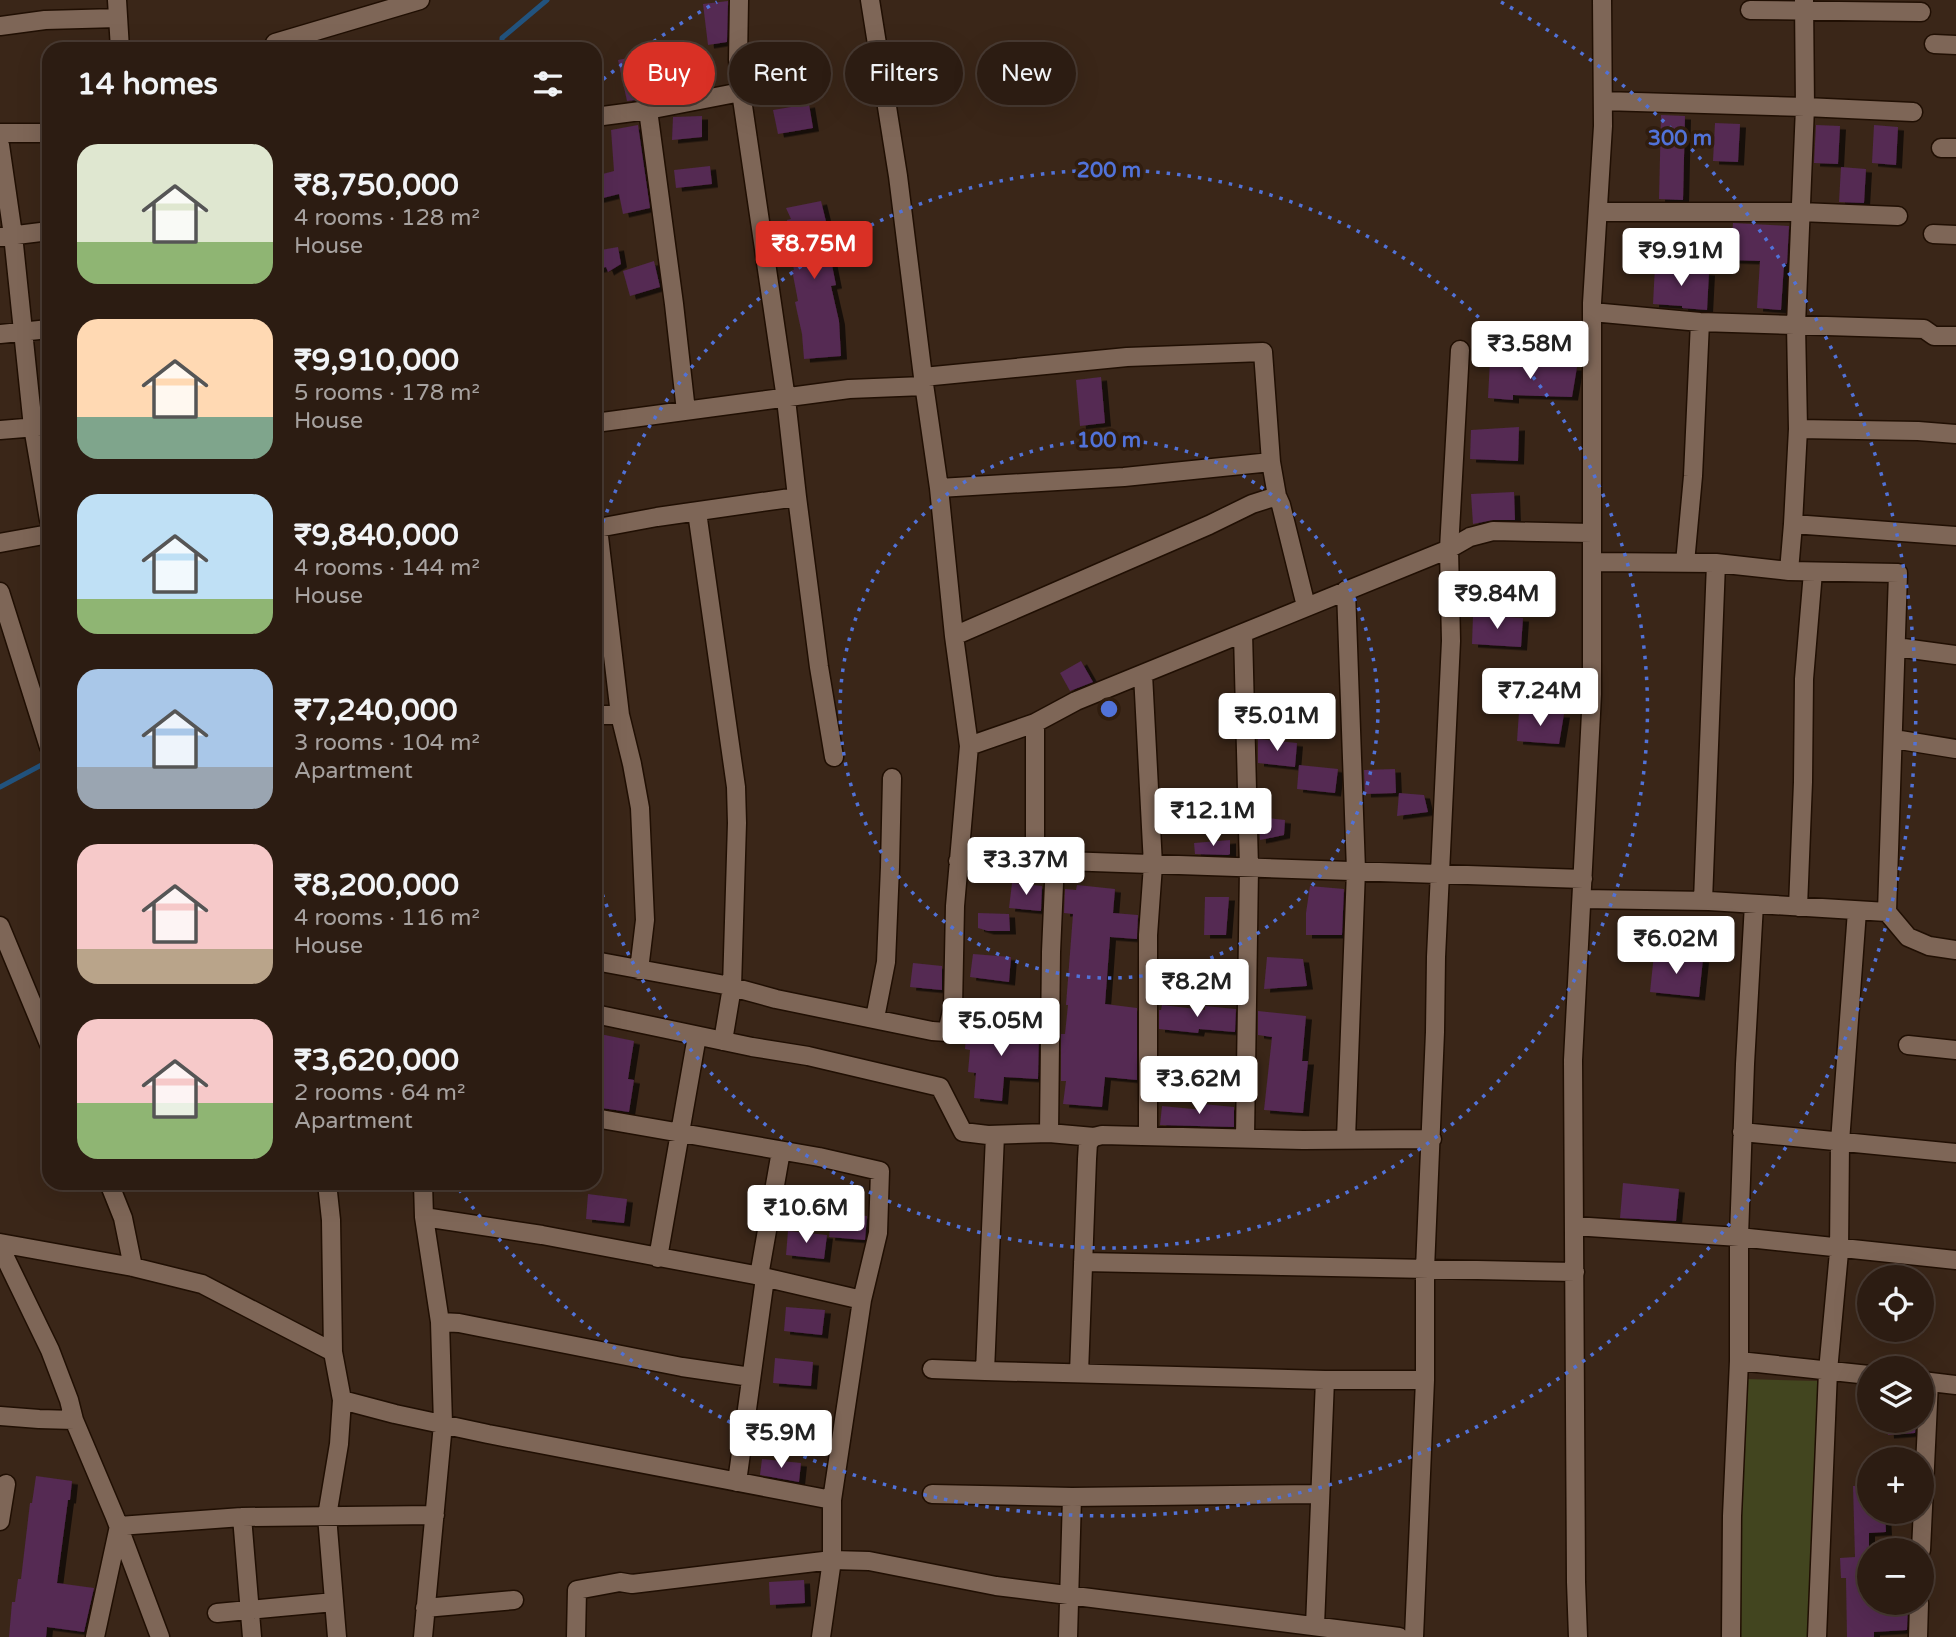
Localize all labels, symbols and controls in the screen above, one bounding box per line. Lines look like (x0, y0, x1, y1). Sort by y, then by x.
chip: Buy (623, 42, 715, 105)
chip: Rent (729, 42, 831, 105)
chip: Filters (845, 42, 963, 105)
chip: New (977, 42, 1076, 105)
icon: filters (529, 65, 567, 103)
text: 14 homes (77, 66, 218, 103)
text: 300 m (1648, 126, 1712, 151)
text: 200 m (1077, 158, 1141, 183)
text: ₹8,750,000 (294, 167, 459, 204)
icon: home (133, 172, 217, 256)
text: 4 rooms · 128 m² (294, 204, 480, 232)
pin: ₹8.75M (757, 222, 871, 281)
pin: ₹9.91M (1624, 229, 1738, 288)
text: ₹8.75M (772, 230, 856, 258)
text: House (294, 232, 363, 260)
text: ₹9.91M (1639, 237, 1724, 265)
pin: ₹3.58M (1473, 322, 1587, 381)
text: ₹3.58M (1488, 330, 1573, 358)
text: ₹9,910,000 (294, 342, 459, 379)
icon: home (133, 347, 217, 431)
text: 5 rooms · 178 m² (294, 379, 480, 407)
text: House (294, 407, 363, 435)
text: 100 m (1077, 428, 1141, 453)
text: ₹9,840,000 (294, 517, 459, 554)
icon: home (133, 522, 217, 606)
text: 4 rooms · 144 m² (294, 554, 480, 582)
pin: ₹9.84M (1440, 572, 1554, 631)
text: ₹9.84M (1455, 580, 1539, 608)
text: House (294, 582, 363, 610)
pin: ₹7.24M (1483, 668, 1597, 728)
text: ₹7.24M (1498, 677, 1582, 705)
text: ₹7,240,000 (294, 692, 458, 729)
pin: ₹5.01M (1220, 694, 1334, 753)
icon: home (133, 697, 217, 781)
centre of rings (1097, 697, 1121, 721)
text: ₹5.01M (1235, 702, 1319, 730)
text: 3 rooms · 104 m² (294, 729, 480, 757)
text: Apartment (294, 757, 413, 785)
pin: ₹12.1M (1156, 788, 1270, 848)
text: ₹12.1M (1171, 797, 1256, 825)
pin: ₹3.37M (969, 838, 1083, 897)
text: ₹3.37M (984, 846, 1069, 874)
text: ₹8,200,000 (294, 867, 459, 904)
icon: home (133, 872, 217, 956)
text: 4 rooms · 116 m² (294, 904, 480, 932)
pin: ₹6.02M (1619, 916, 1733, 976)
text: ₹6.02M (1634, 925, 1719, 953)
text: House (294, 932, 363, 960)
pin: ₹8.2M (1148, 960, 1246, 1019)
text: ₹8.2M (1162, 968, 1232, 996)
pin: ₹5.05M (944, 998, 1058, 1058)
text: ₹5.05M (959, 1007, 1043, 1035)
text: ₹3,620,000 (294, 1042, 459, 1079)
icon: home (133, 1047, 217, 1131)
pin: ₹3.62M (1142, 1056, 1256, 1116)
text: ₹3.62M (1157, 1065, 1242, 1093)
text: 2 rooms · 64 m² (294, 1079, 465, 1107)
text: Apartment (294, 1107, 413, 1135)
pin: ₹10.6M (749, 1186, 863, 1245)
text: ₹10.6M (764, 1194, 849, 1222)
map controls (1857, 1265, 1934, 1615)
button: locate (1857, 1265, 1934, 1342)
button: layers (1857, 1356, 1934, 1433)
pin: ₹5.9M (732, 1410, 830, 1470)
text: ₹5.9M (746, 1419, 816, 1447)
button: + (1857, 1447, 1934, 1524)
button: − (1857, 1538, 1934, 1615)

